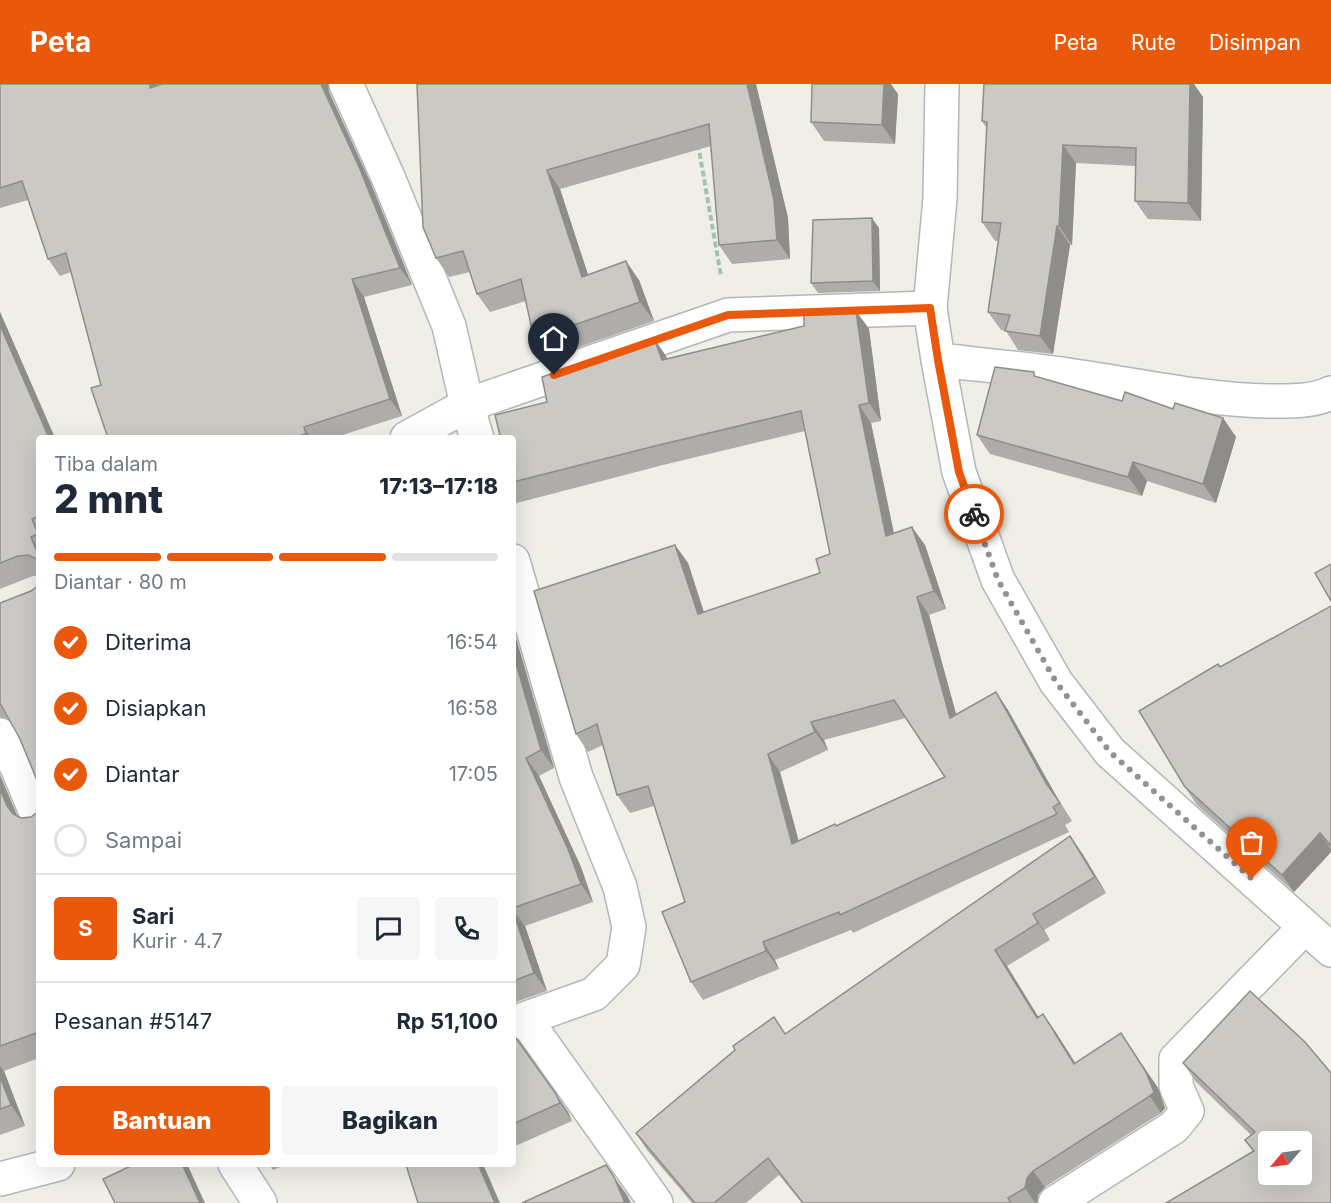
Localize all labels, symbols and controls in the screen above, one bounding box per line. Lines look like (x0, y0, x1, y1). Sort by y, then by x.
text: Peta (30, 25, 91, 59)
text: Peta (1054, 30, 1098, 55)
text: Rute (1131, 30, 1176, 55)
text: Disimpan (1209, 30, 1301, 55)
pin (528, 313, 579, 375)
icon: home (537, 322, 570, 355)
text: Tiba dalam (54, 452, 158, 476)
text: 17:13–17:18 (379, 473, 498, 499)
text: 2 mnt (54, 475, 163, 522)
courier (944, 484, 1004, 544)
icon: bike (958, 498, 991, 531)
text: Diantar · 80 m (54, 570, 187, 594)
icon: check (54, 626, 87, 659)
text: Diterima (105, 629, 192, 655)
text: 16:54 (447, 630, 498, 654)
icon: check (54, 692, 87, 725)
text: Disiapkan (105, 695, 206, 721)
text: 16:58 (447, 696, 498, 720)
icon: check (54, 758, 87, 791)
text: Diantar (105, 761, 180, 787)
text: 17:05 (449, 762, 498, 786)
pin (1226, 817, 1277, 879)
icon: bag (1235, 826, 1268, 859)
text: Sampai (105, 827, 182, 853)
button: chat (357, 897, 420, 960)
button: phone (435, 897, 498, 960)
text: Sari (132, 903, 174, 929)
text: S (78, 915, 93, 941)
text: Kurir · 4.7 (132, 929, 223, 953)
text: Pesanan #5147 (54, 1008, 212, 1034)
text: Rp 51,100 (396, 1008, 498, 1034)
button: Bantuan (54, 1086, 270, 1155)
button: Bagikan (282, 1086, 498, 1155)
north arrow (1258, 1131, 1312, 1185)
map controls (1258, 1131, 1312, 1185)

